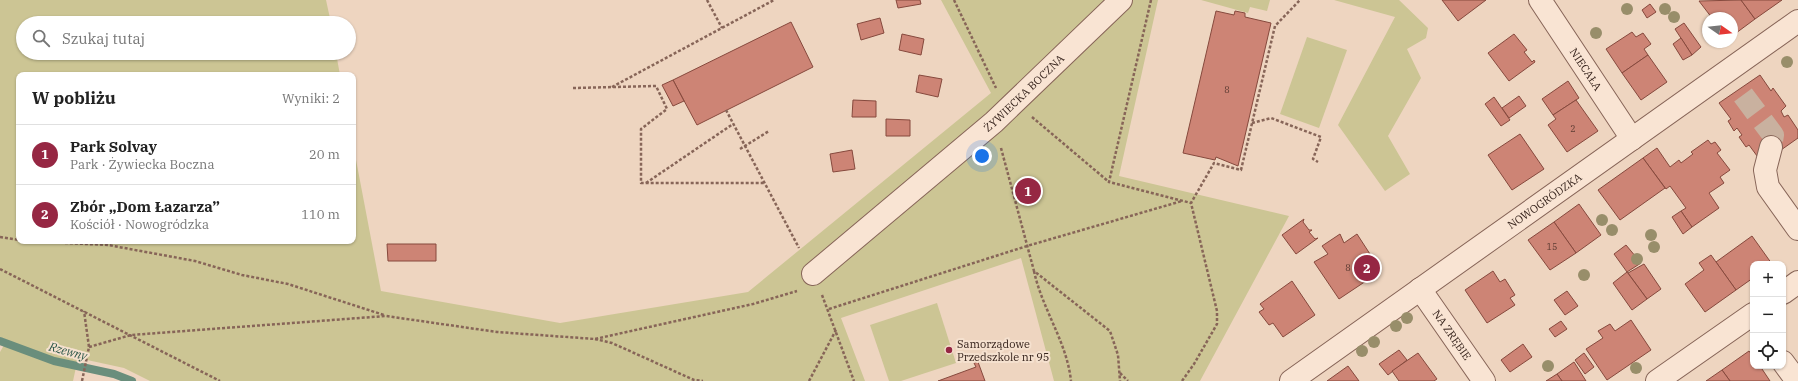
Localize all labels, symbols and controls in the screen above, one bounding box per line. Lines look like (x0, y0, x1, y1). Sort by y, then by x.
north arrow (1702, 12, 1738, 48)
search box (16, 16, 356, 60)
icon: search (30, 27, 52, 49)
text: Szukaj tutaj (62, 29, 145, 48)
street label: NIECAŁA (1567, 45, 1605, 94)
street label: ŻYWIECKA BOCZNA (981, 51, 1067, 135)
house number: 8 (1224, 84, 1230, 95)
text: W pobliżu (32, 87, 116, 109)
text: Wyniki: 2 (282, 90, 340, 107)
house number: 2 (1570, 123, 1576, 134)
text: Park Solvay (70, 137, 157, 156)
text: 1 (41, 146, 49, 163)
text: 20 m (309, 146, 340, 163)
your location (972, 146, 992, 166)
text: Park · Żywiecka Boczna (70, 156, 215, 173)
street label: NOWOGRÓDZKA (1505, 170, 1585, 232)
pin: 1 (1015, 176, 1041, 206)
text: Zbór „Dom Łazarza” (70, 197, 220, 216)
text: 2 (41, 206, 49, 223)
text: 110 m (301, 206, 340, 223)
text: Kościół · Nowogródzka (70, 216, 209, 233)
house number: 15 (1547, 241, 1557, 252)
pin: 2 (1354, 253, 1380, 283)
map controls (1750, 261, 1786, 369)
button: + (1750, 261, 1786, 297)
house number: 8 (1345, 262, 1351, 273)
button: − (1750, 297, 1786, 333)
street label: NA ZRĘBIE (1430, 307, 1474, 363)
button: locate (1750, 333, 1786, 369)
place label: Samorządowe Przedszkole nr 95 (957, 337, 1049, 364)
water label: Rzewny (46, 338, 90, 364)
marker: Samorządowe Przedszkole nr 95 (944, 345, 954, 355)

